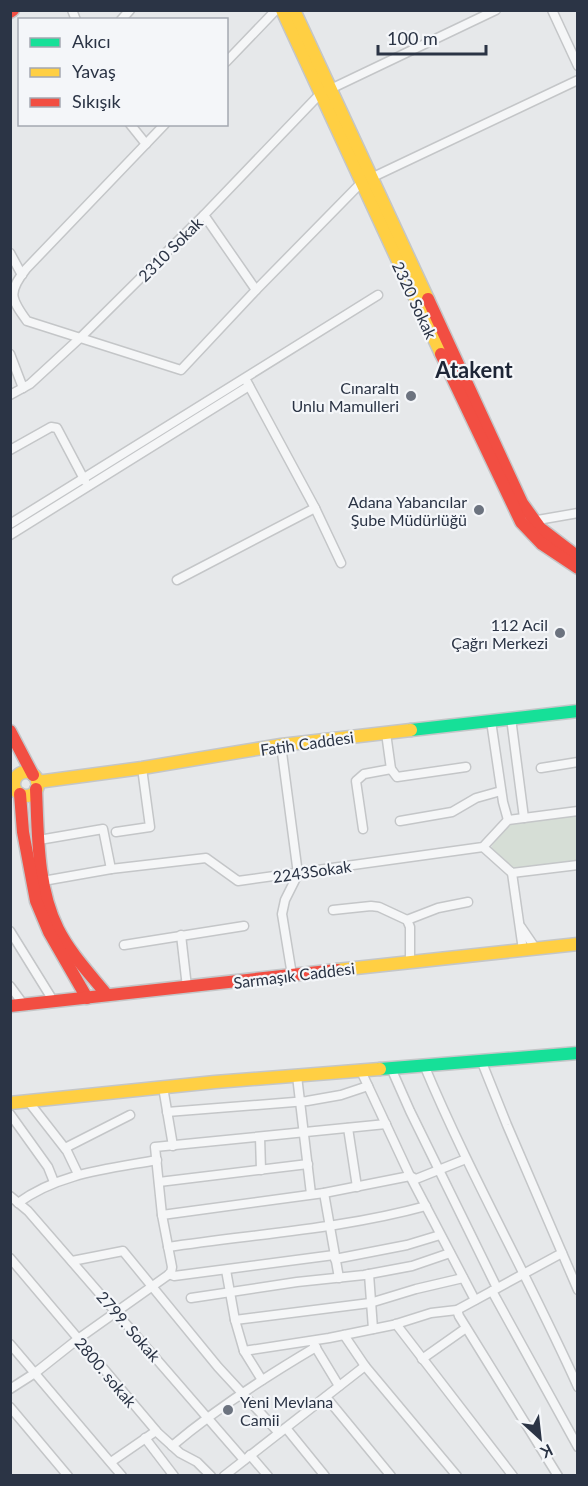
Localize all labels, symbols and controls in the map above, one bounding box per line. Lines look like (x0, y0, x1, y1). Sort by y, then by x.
legend (18, 18, 228, 126)
scale bar (378, 18, 486, 56)
text: 100 m (387, 27, 438, 49)
text: Akıcı (72, 30, 111, 52)
text: Yavaş (72, 60, 116, 82)
text: Sıkışık (72, 90, 122, 112)
street label: 2310 Sokak (134, 212, 207, 285)
street label: 2320 Sokak (389, 258, 442, 342)
district label: Atakent (434, 356, 513, 383)
place label: Cınaraltı Unlu Mamulleri (291, 378, 399, 415)
marker: Cınaraltı Unlu Mamulleri (404, 389, 418, 403)
place label: Adana Yabancılar Şube Müdürlüğü (348, 492, 467, 529)
marker: Adana Yabancılar Şube Müdürlüğü (472, 503, 486, 517)
place label: 112 Acil Çağrı Merkezi (451, 615, 548, 652)
marker: 112 Acil Çağrı Merkezi (553, 626, 567, 640)
street label: Fatih Caddesi (259, 727, 355, 759)
street label: 2243Sokak (272, 856, 353, 886)
street label: Sarmaşık Caddesi (232, 958, 356, 992)
street label: 2799. Sokak (93, 1287, 165, 1366)
street label: 2800. sokak (71, 1333, 141, 1411)
place label: Yeni Mevlana Camii (240, 1392, 333, 1429)
marker: Yeni Mevlana Camii (221, 1403, 235, 1417)
north arrow (510, 1408, 570, 1468)
text: K (537, 1441, 556, 1463)

